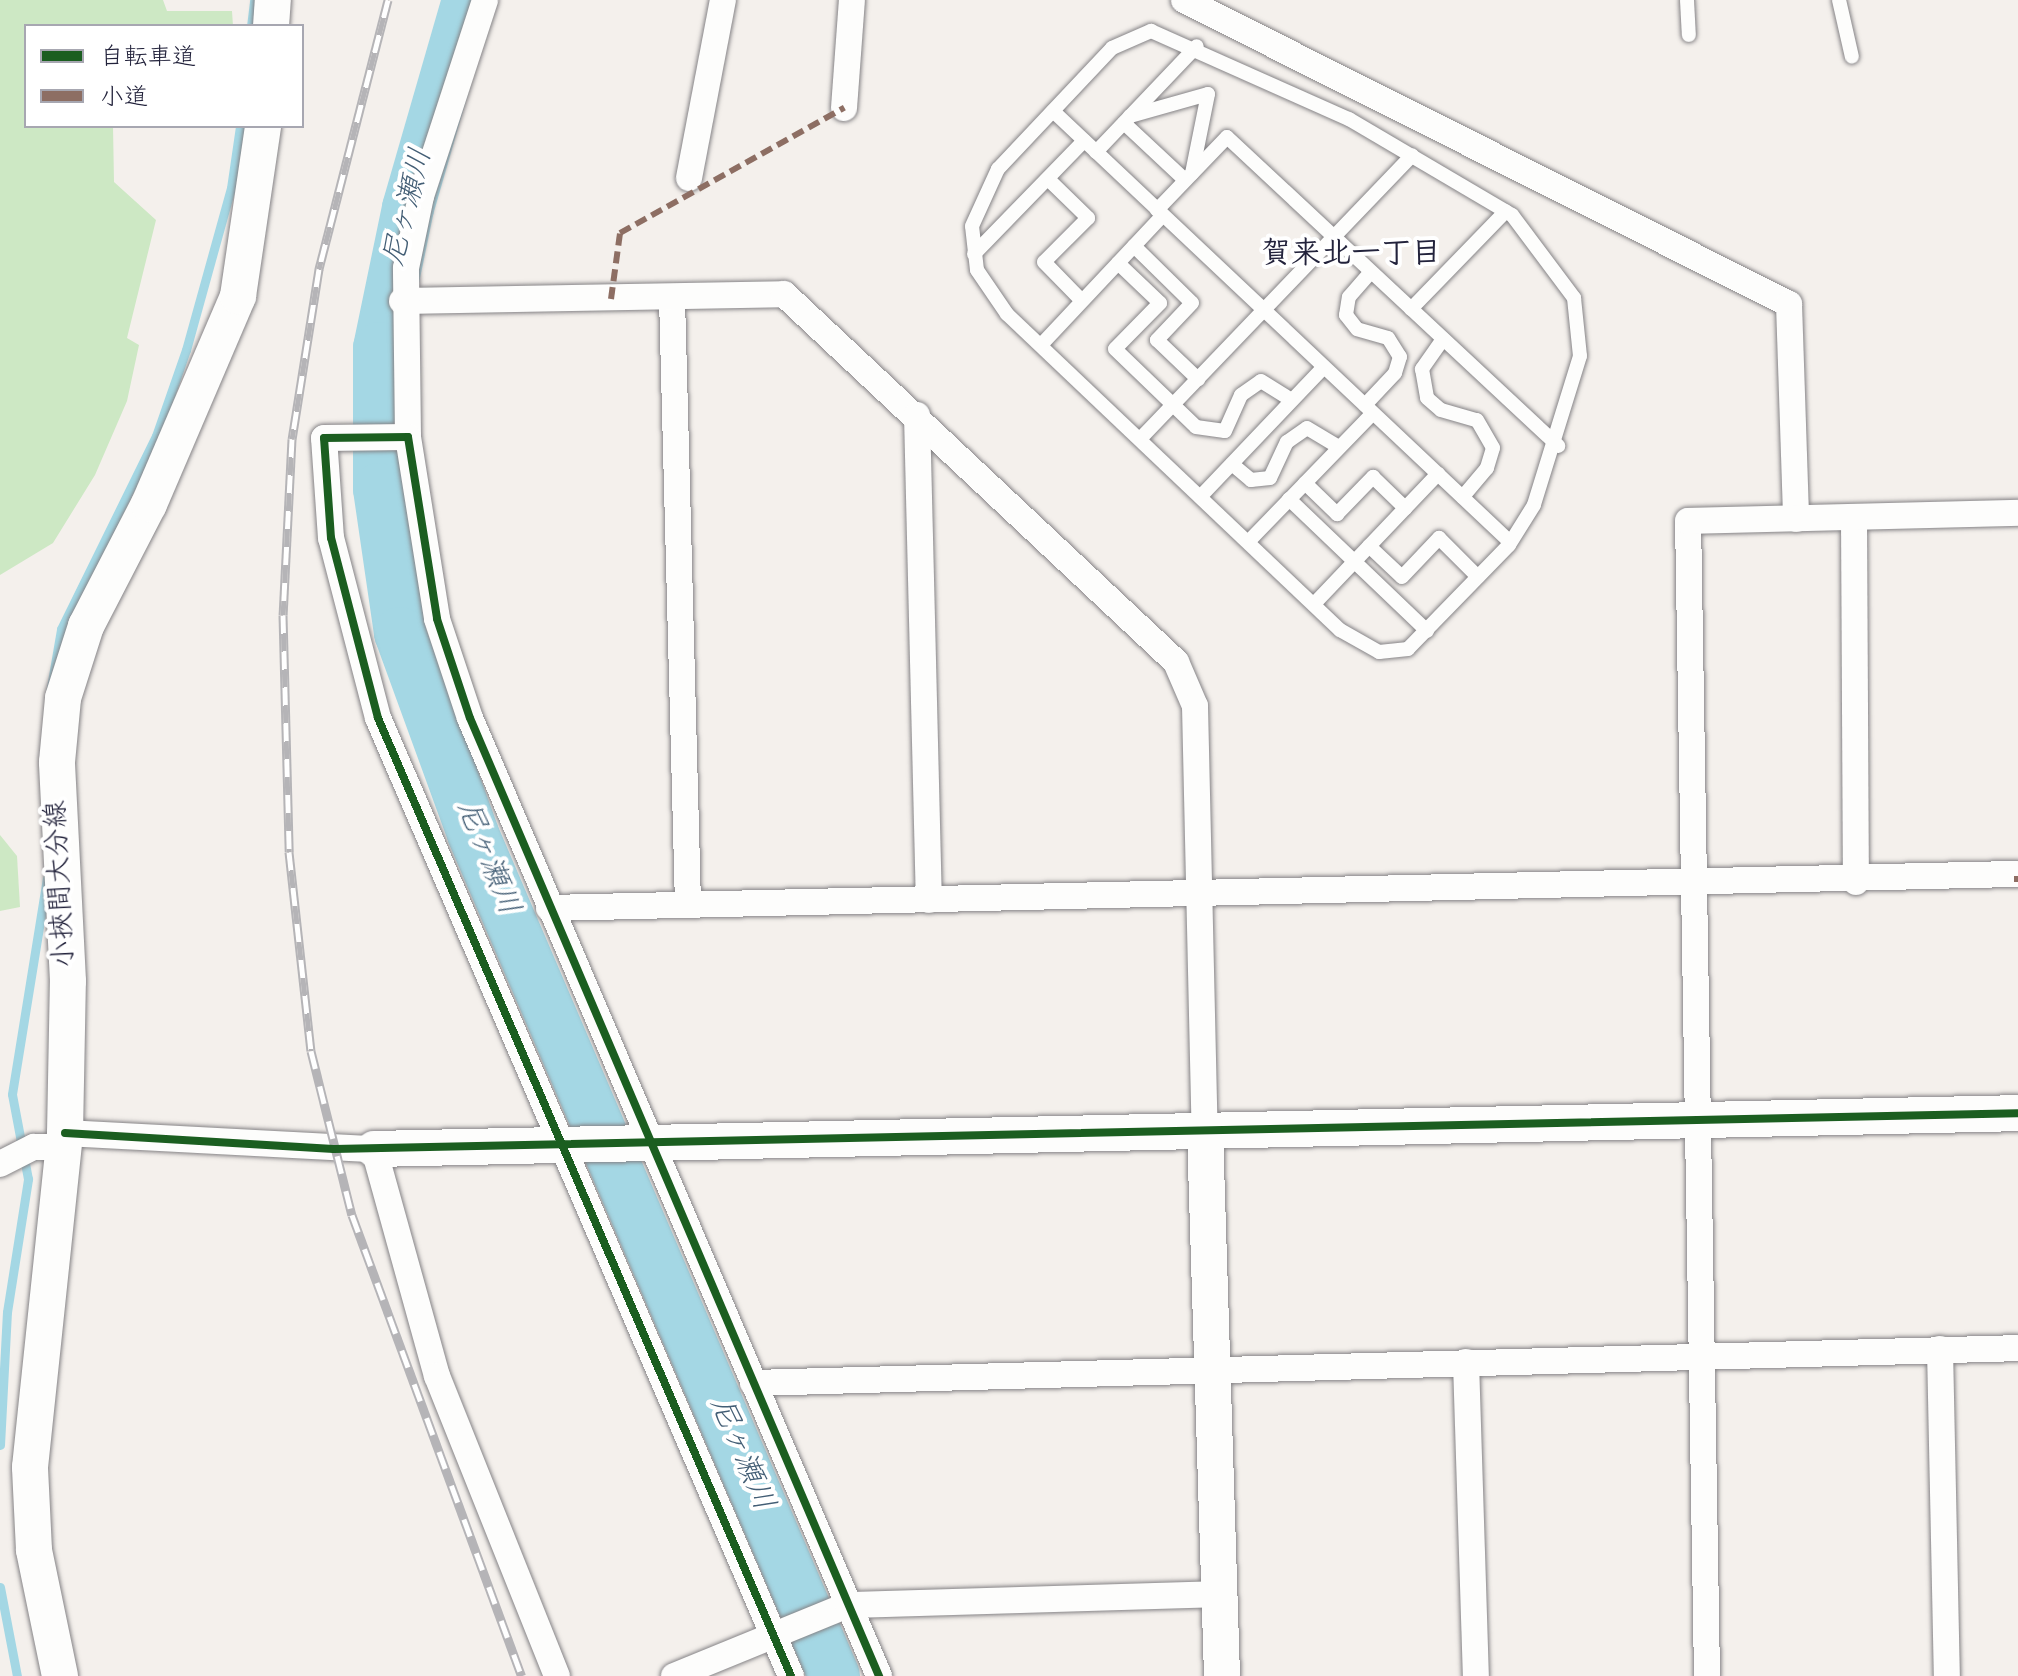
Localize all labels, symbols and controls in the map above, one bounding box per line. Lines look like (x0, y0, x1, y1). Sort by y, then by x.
legend (24, 24, 304, 128)
text: 自転車道 (100, 42, 196, 76)
text: 小道 (100, 82, 148, 116)
water label: 尼ヶ瀬川 (379, 145, 443, 271)
district label: 賀来北一丁目 (1261, 239, 1441, 275)
water label: 尼ヶ瀬川 (446, 797, 524, 921)
street label: 小挾間大分線 (42, 799, 84, 969)
water label: 尼ヶ瀬川 (699, 1393, 779, 1517)

